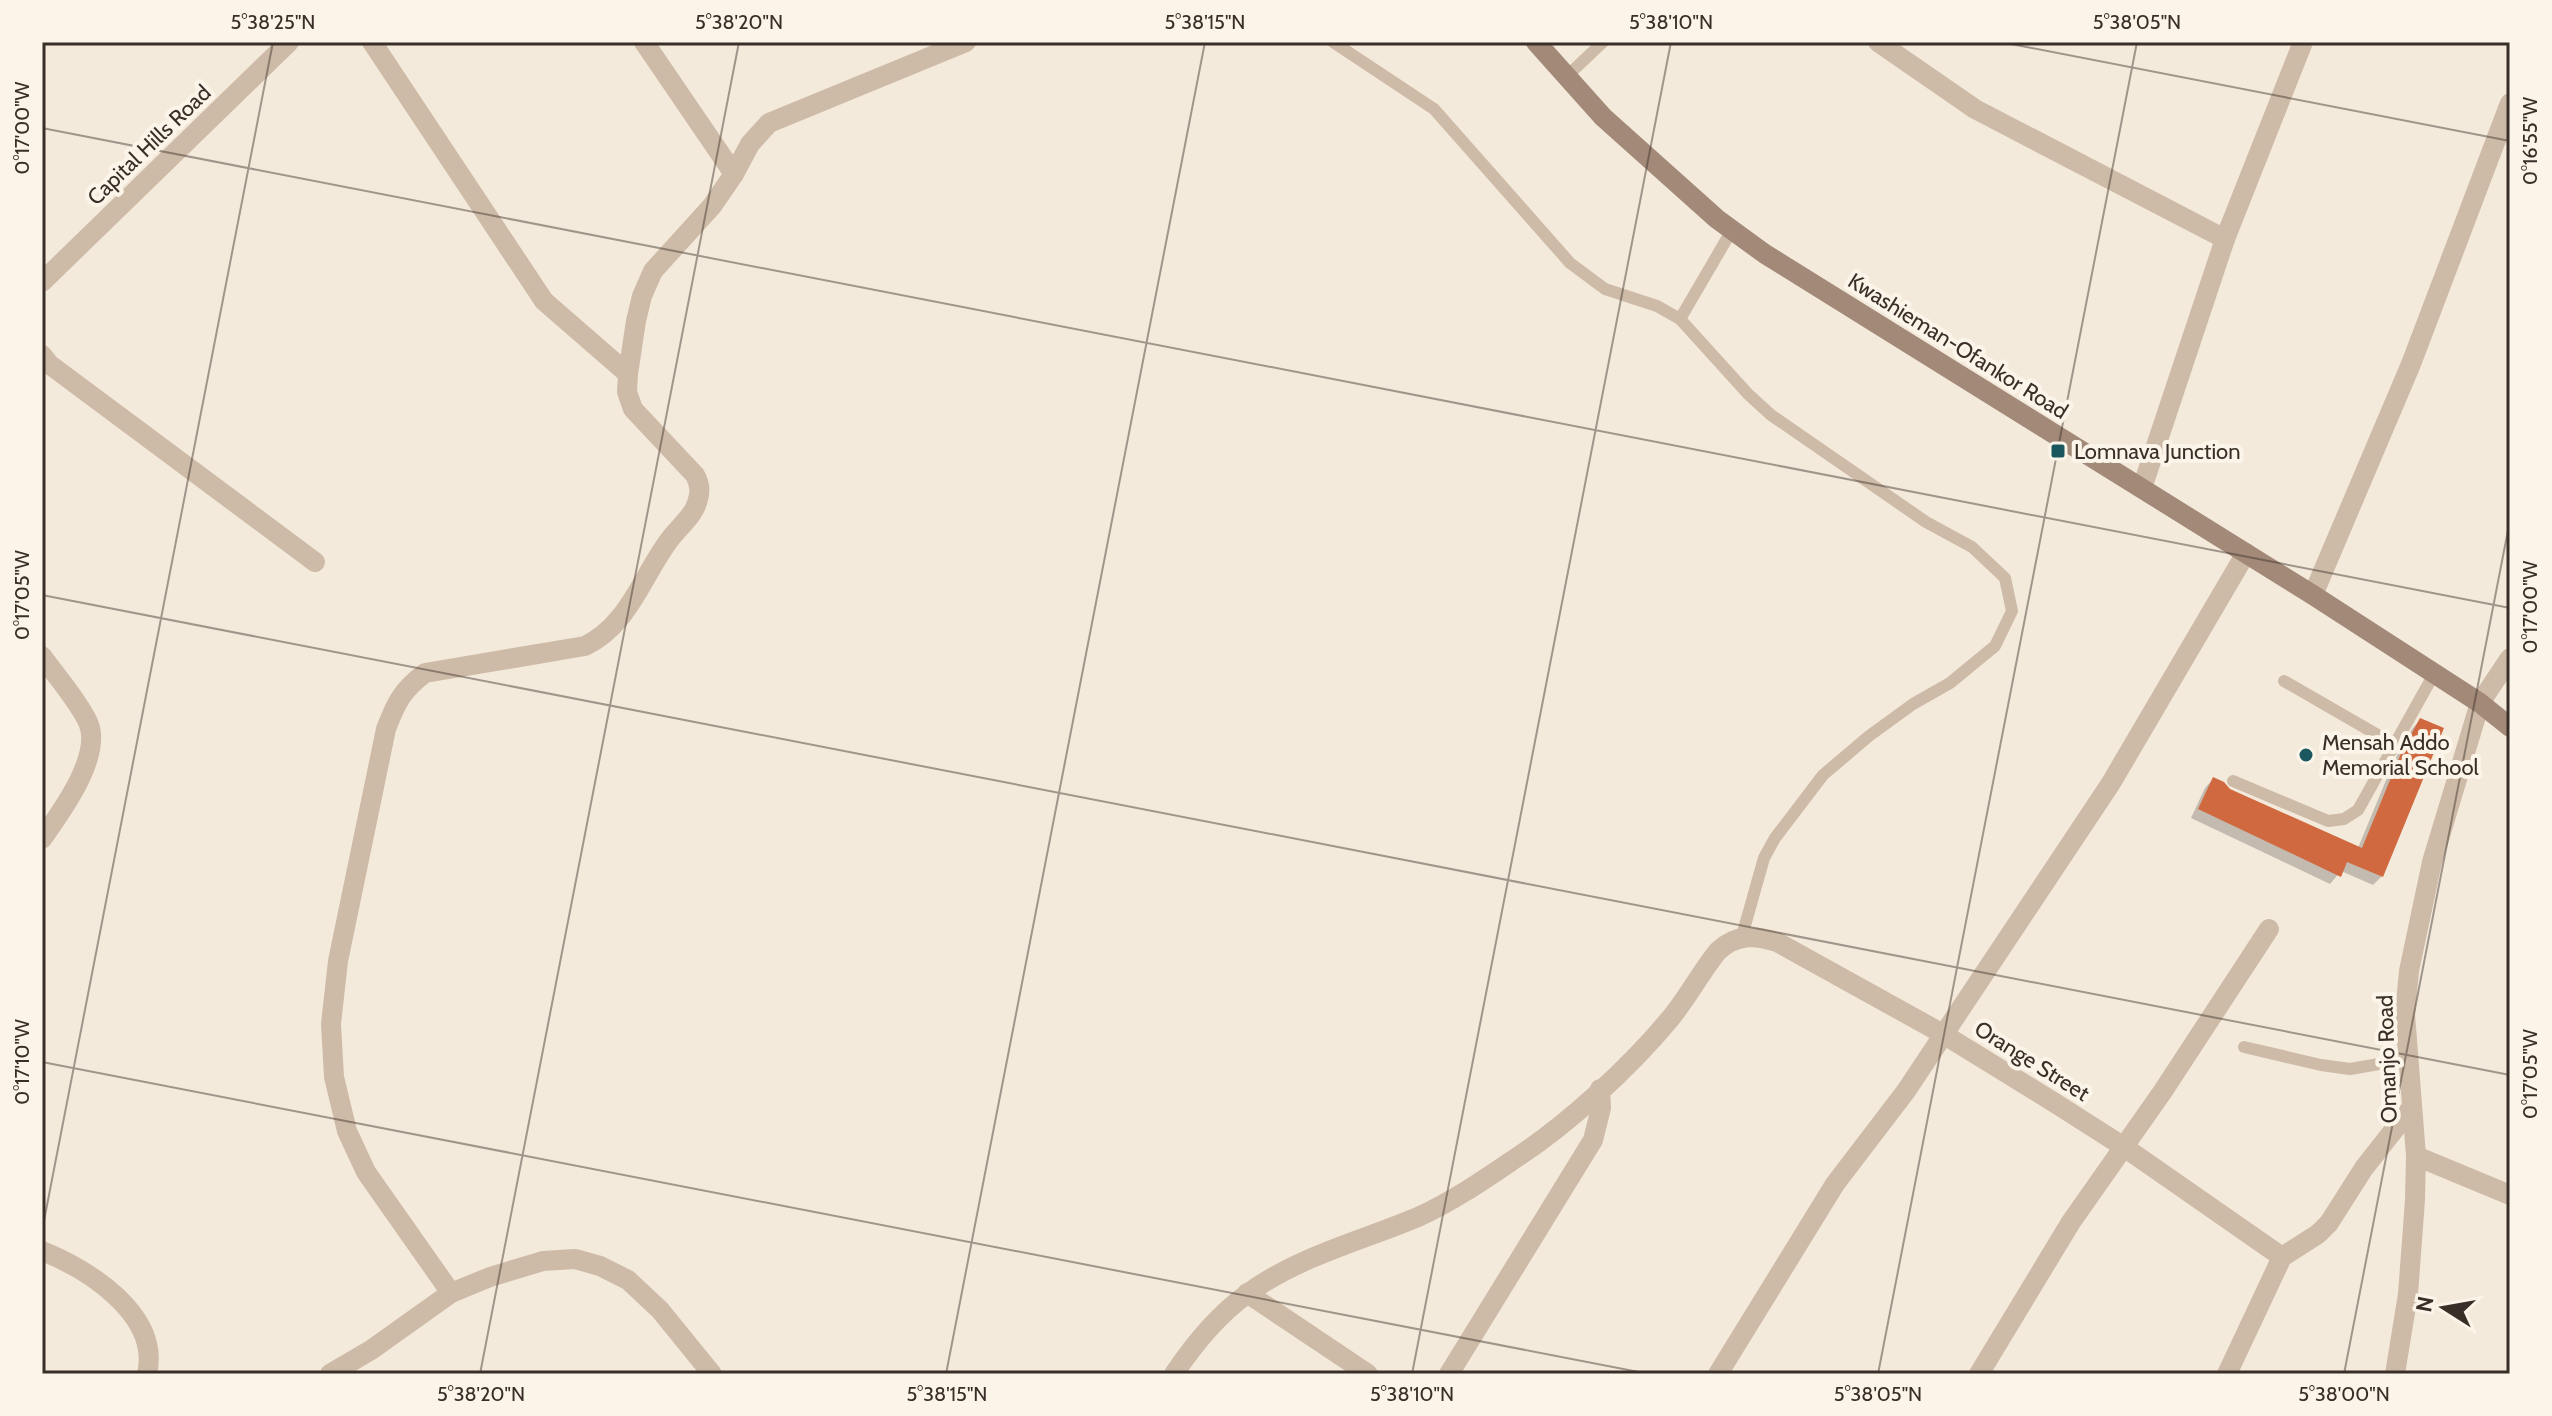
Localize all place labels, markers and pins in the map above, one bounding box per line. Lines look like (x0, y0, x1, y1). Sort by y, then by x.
place label: Lomnava Junction (2074, 438, 2241, 465)
marker: Lomnava Junction (2049, 442, 2067, 460)
place label: Mensah Addo Memorial School (2322, 729, 2480, 781)
marker: Mensah Addo Memorial School (2297, 746, 2315, 764)

